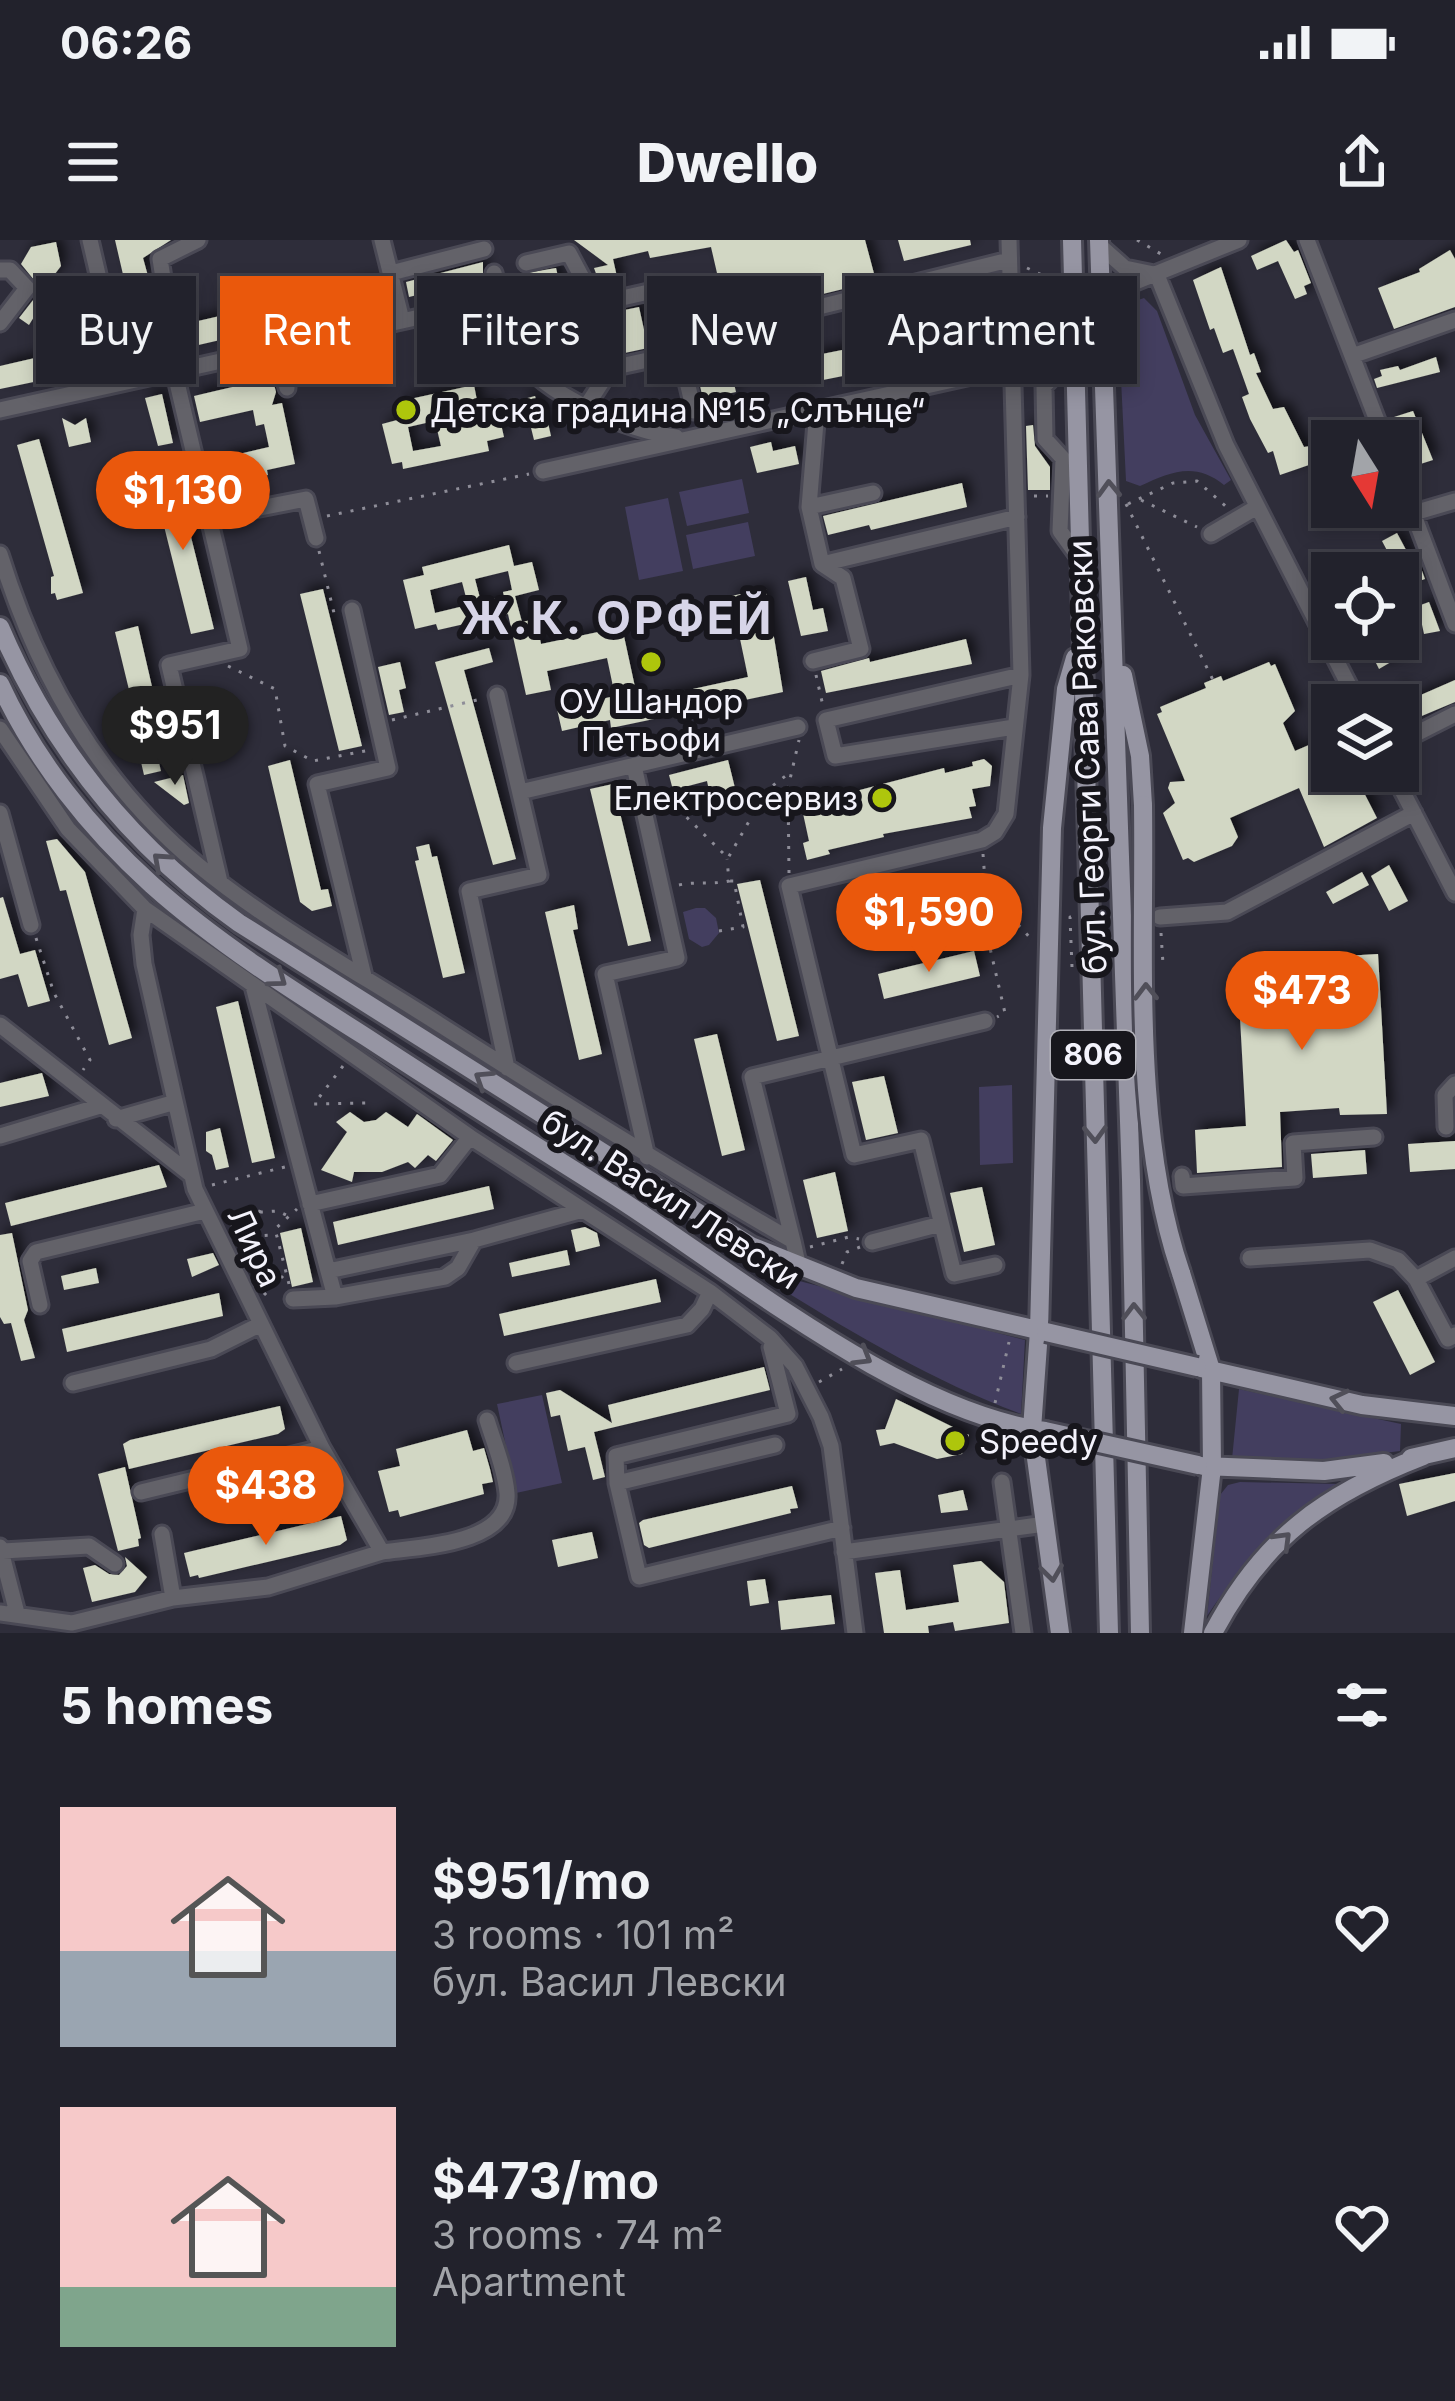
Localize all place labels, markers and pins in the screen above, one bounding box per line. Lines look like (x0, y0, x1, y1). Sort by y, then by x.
place label: Детска градина №15 „Слънце“ (430, 390, 925, 430)
marker: Детска градина №15 „Слънце“ (393, 397, 419, 423)
pin: $1,130 (85, 451, 281, 553)
marker: ОУ Шандор Петьофи (638, 649, 664, 675)
place label: ОУ Шандор Петьофи (559, 681, 743, 759)
pin: $951 (104, 686, 246, 788)
place label: Електросервиз (613, 778, 858, 818)
marker: Електросервиз (869, 785, 895, 811)
pin: $1,590 (831, 873, 1027, 975)
pin: $473 (1231, 951, 1373, 1053)
place label: Speedy (979, 1421, 1098, 1461)
marker: Speedy (942, 1428, 968, 1454)
pin: $438 (195, 1446, 337, 1548)

